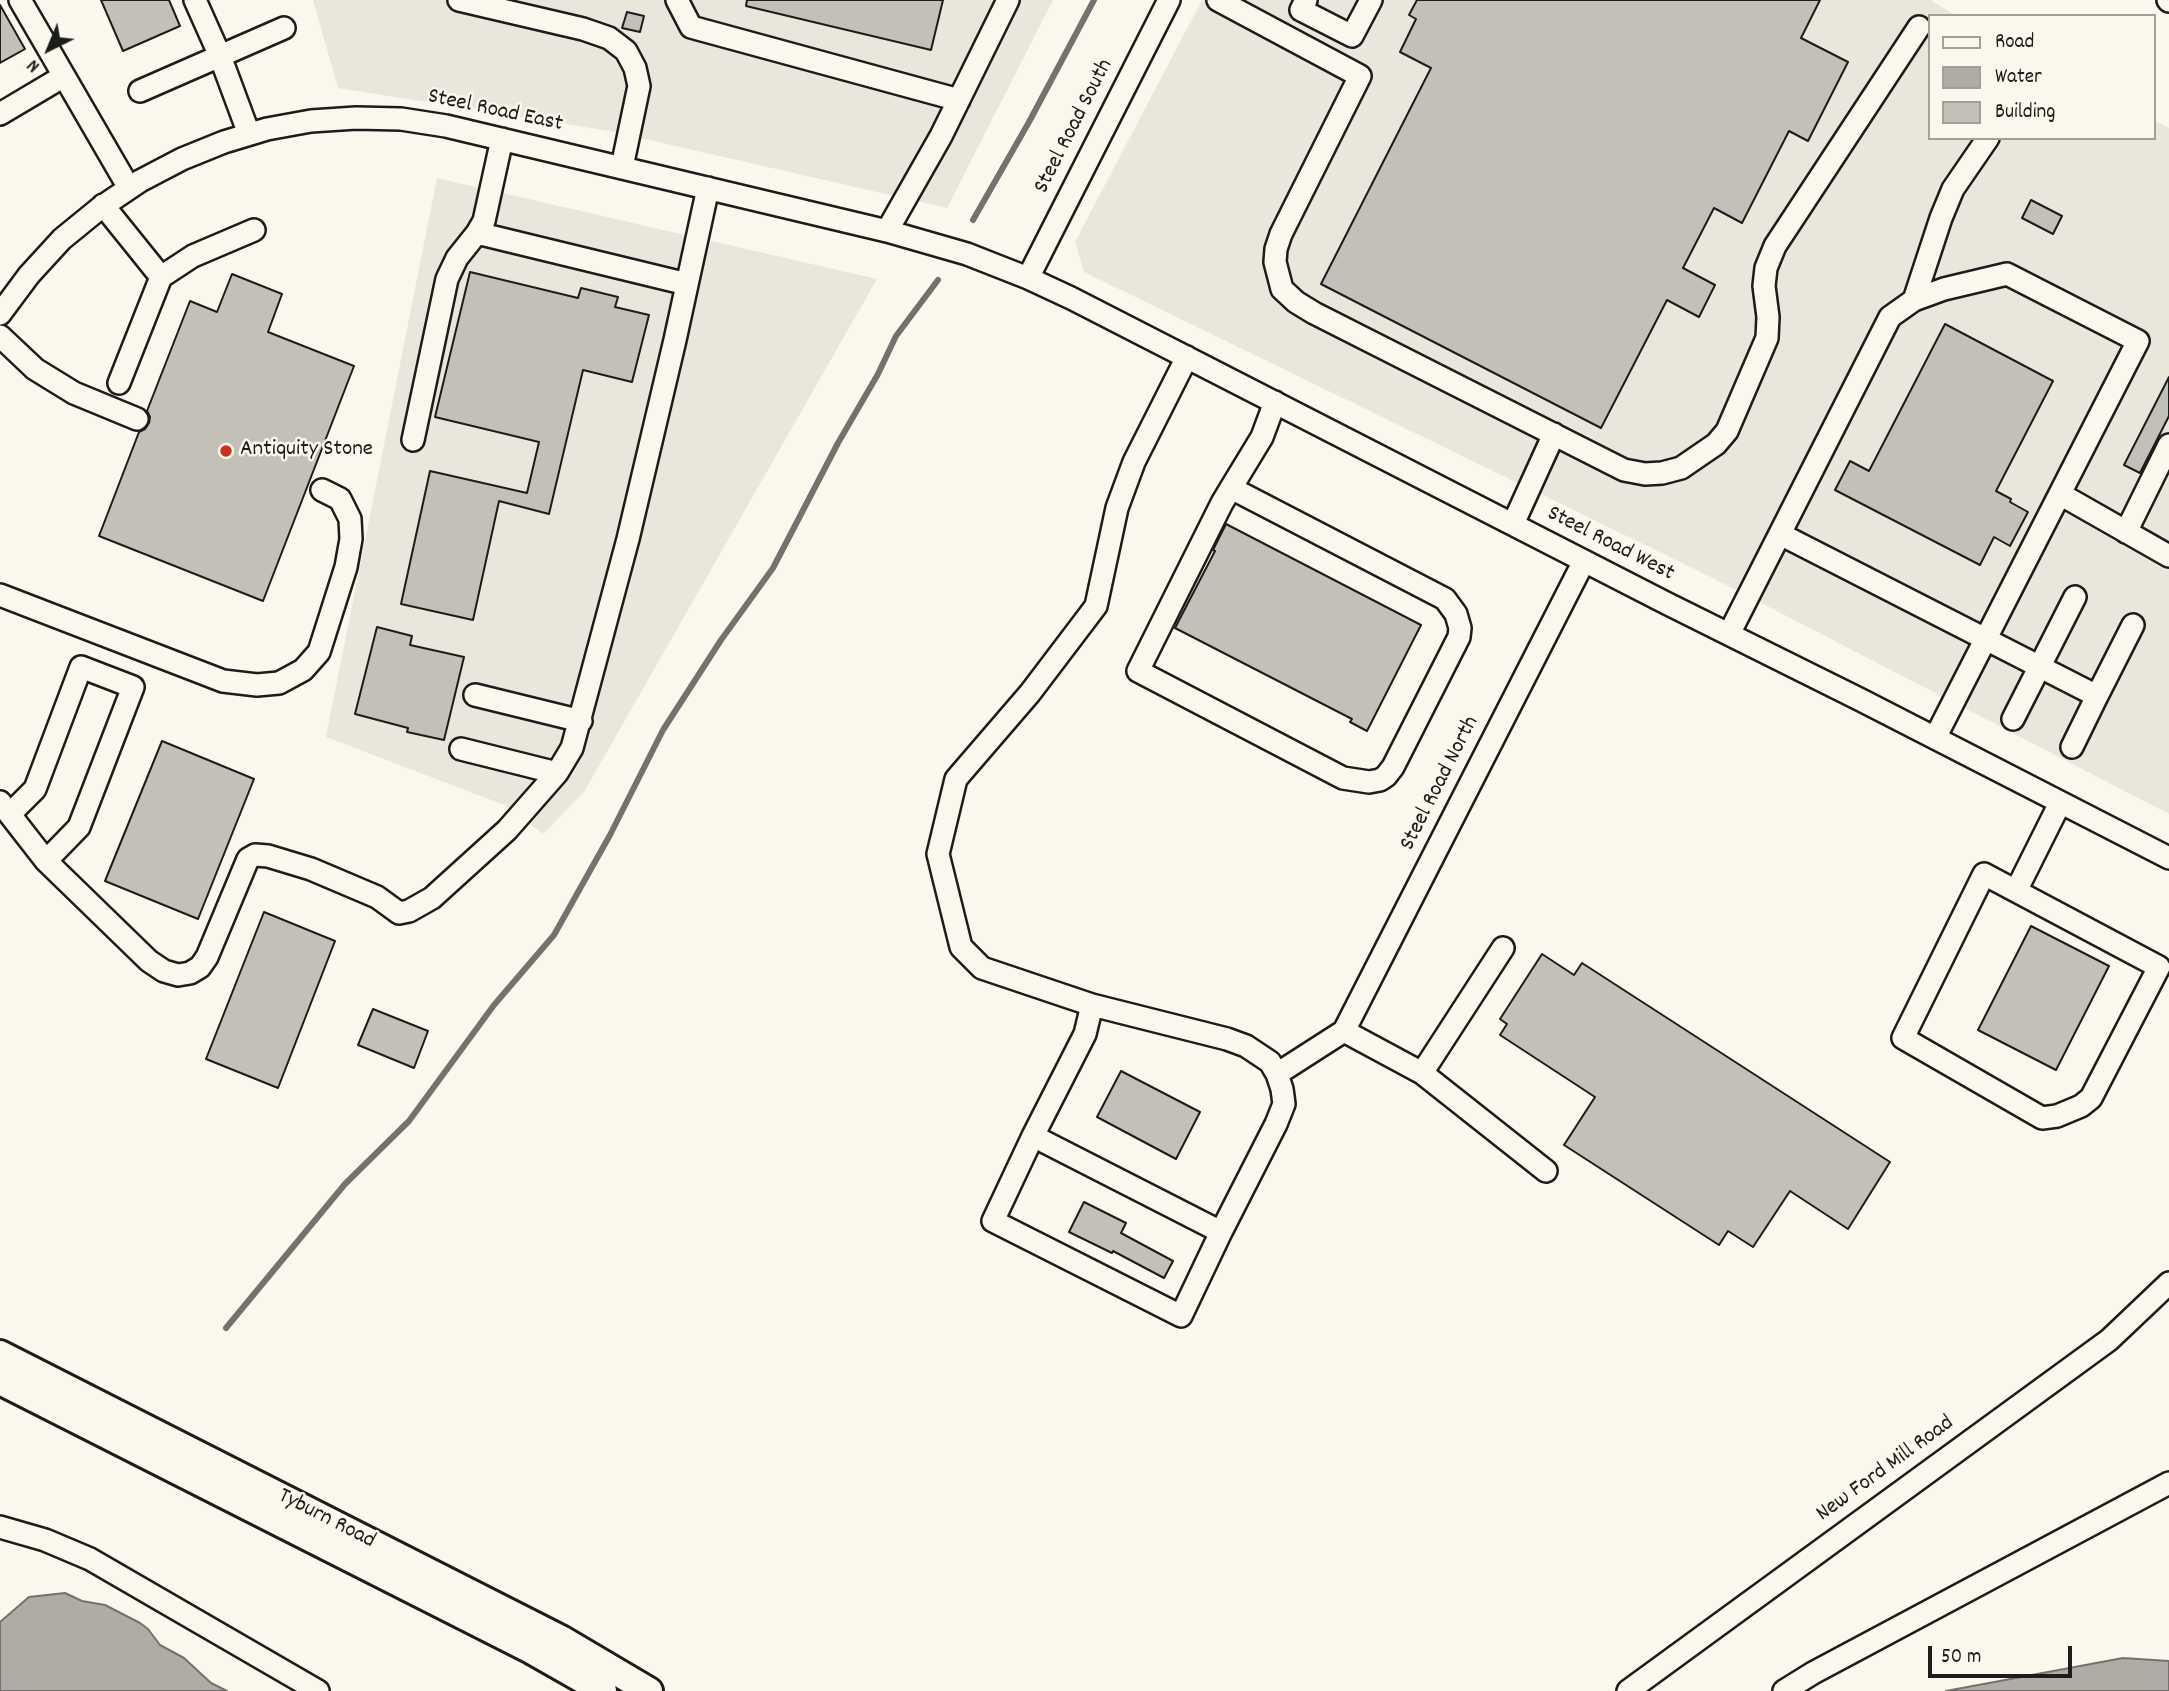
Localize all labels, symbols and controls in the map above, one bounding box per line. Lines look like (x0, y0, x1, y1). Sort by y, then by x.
north arrow (14, 14, 84, 84)
legend (1927, 14, 2155, 140)
text: Road (1995, 28, 2034, 58)
text: N (22, 52, 47, 78)
street label: Steel Road South (1029, 55, 1121, 199)
text: Water (1995, 63, 2042, 93)
street label: Steel Road East (425, 84, 565, 140)
text: Building (1995, 98, 2055, 128)
place label: Antiquity Stone (240, 437, 373, 465)
marker: Antiquity Stone (218, 443, 234, 459)
street label: Steel Road West (1542, 501, 1678, 589)
street label: Steel Road North (1395, 712, 1487, 856)
street label: New Ford Mill Road (1812, 1411, 1960, 1529)
street label: Tyburn Road (273, 1484, 379, 1556)
scale bar (1931, 1632, 2074, 1676)
text: 50 m (1941, 1643, 1981, 1673)

